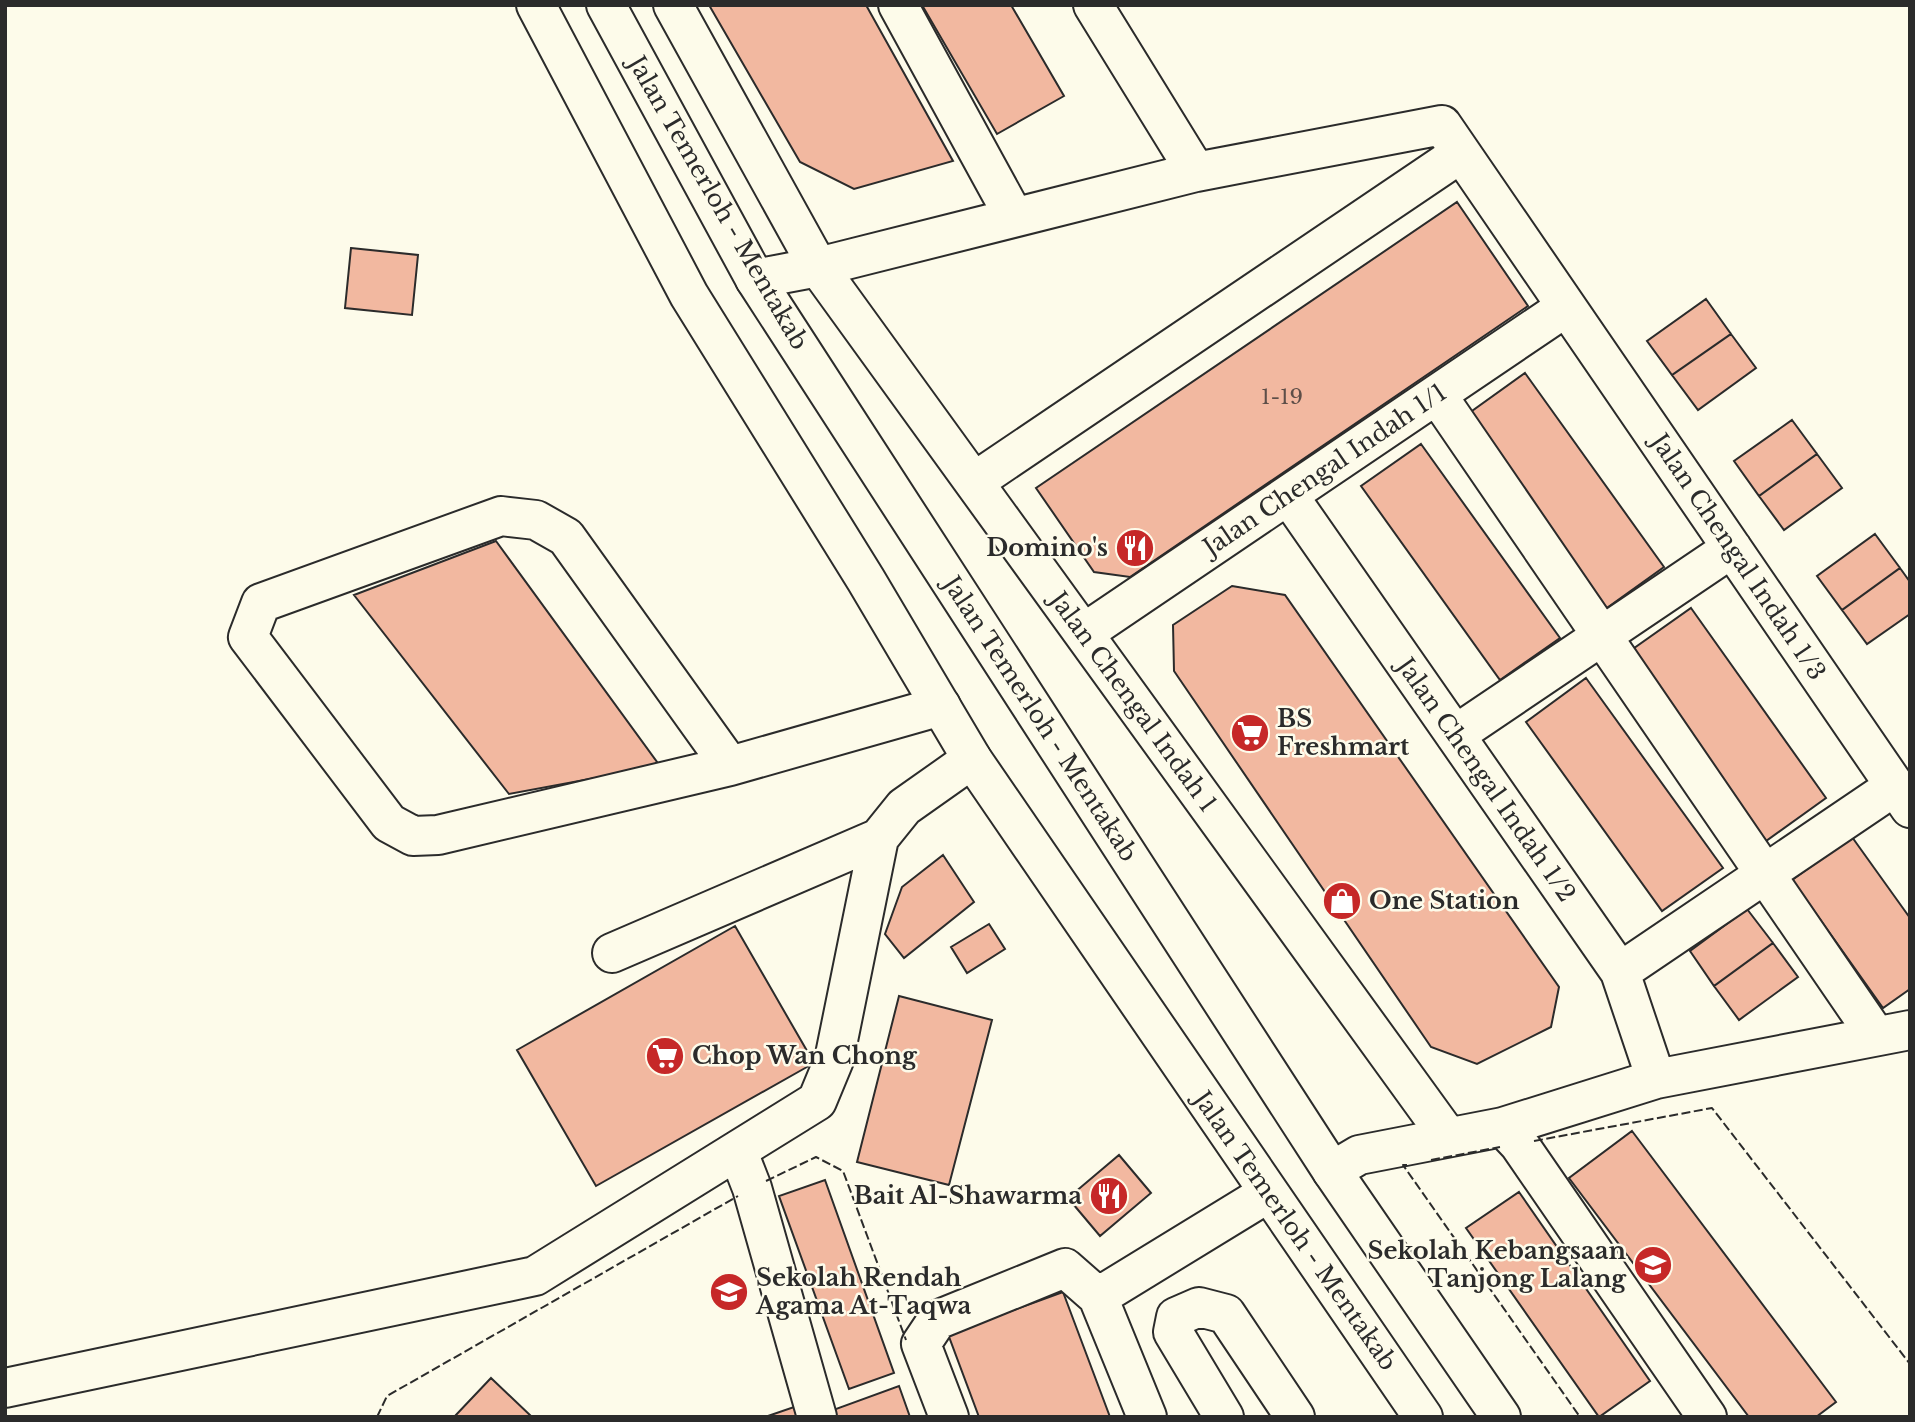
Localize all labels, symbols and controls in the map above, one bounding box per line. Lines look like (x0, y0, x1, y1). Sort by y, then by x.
street label: Jalan Temerloh - Mentakab (621, 48, 814, 355)
street label: Jalan Chengal Indah 1/1 (1195, 377, 1452, 563)
house number: 1-19 (1261, 384, 1303, 410)
street label: Jalan Chengal Indah 1/3 (1643, 426, 1832, 685)
restaurant icon: Domino's (1114, 527, 1156, 569)
place label: Domino's (986, 533, 1108, 562)
street label: Jalan Temerloh - Mentakab (936, 568, 1144, 867)
street label: Jalan Chengal Indah 1 (1042, 584, 1223, 817)
street label: Jalan Chengal Indah 1/2 (1389, 650, 1582, 907)
place label: BS Freshmart (1277, 704, 1410, 761)
supermarket icon: BS Freshmart (1229, 712, 1271, 754)
shop icon: One Station (1321, 880, 1363, 922)
place label: One Station (1369, 886, 1520, 915)
supermarket icon: Chop Wan Chong (644, 1035, 686, 1077)
place label: Chop Wan Chong (692, 1041, 918, 1070)
street label: Jalan Temerloh - Mentakab (1186, 1083, 1403, 1376)
restaurant icon: Bait Al-Shawarma (1088, 1175, 1130, 1217)
place label: Bait Al-Shawarma (854, 1181, 1082, 1210)
place label: Sekolah Kebangsaan Tanjong Lalang (1368, 1236, 1627, 1293)
school or university icon: Sekolah Kebangsaan Tanjong Lalang (1632, 1244, 1674, 1286)
place label: Sekolah Rendah Agama At-Taqwa (755, 1263, 971, 1320)
school or university icon: Sekolah Rendah Agama At-Taqwa (708, 1271, 750, 1313)

